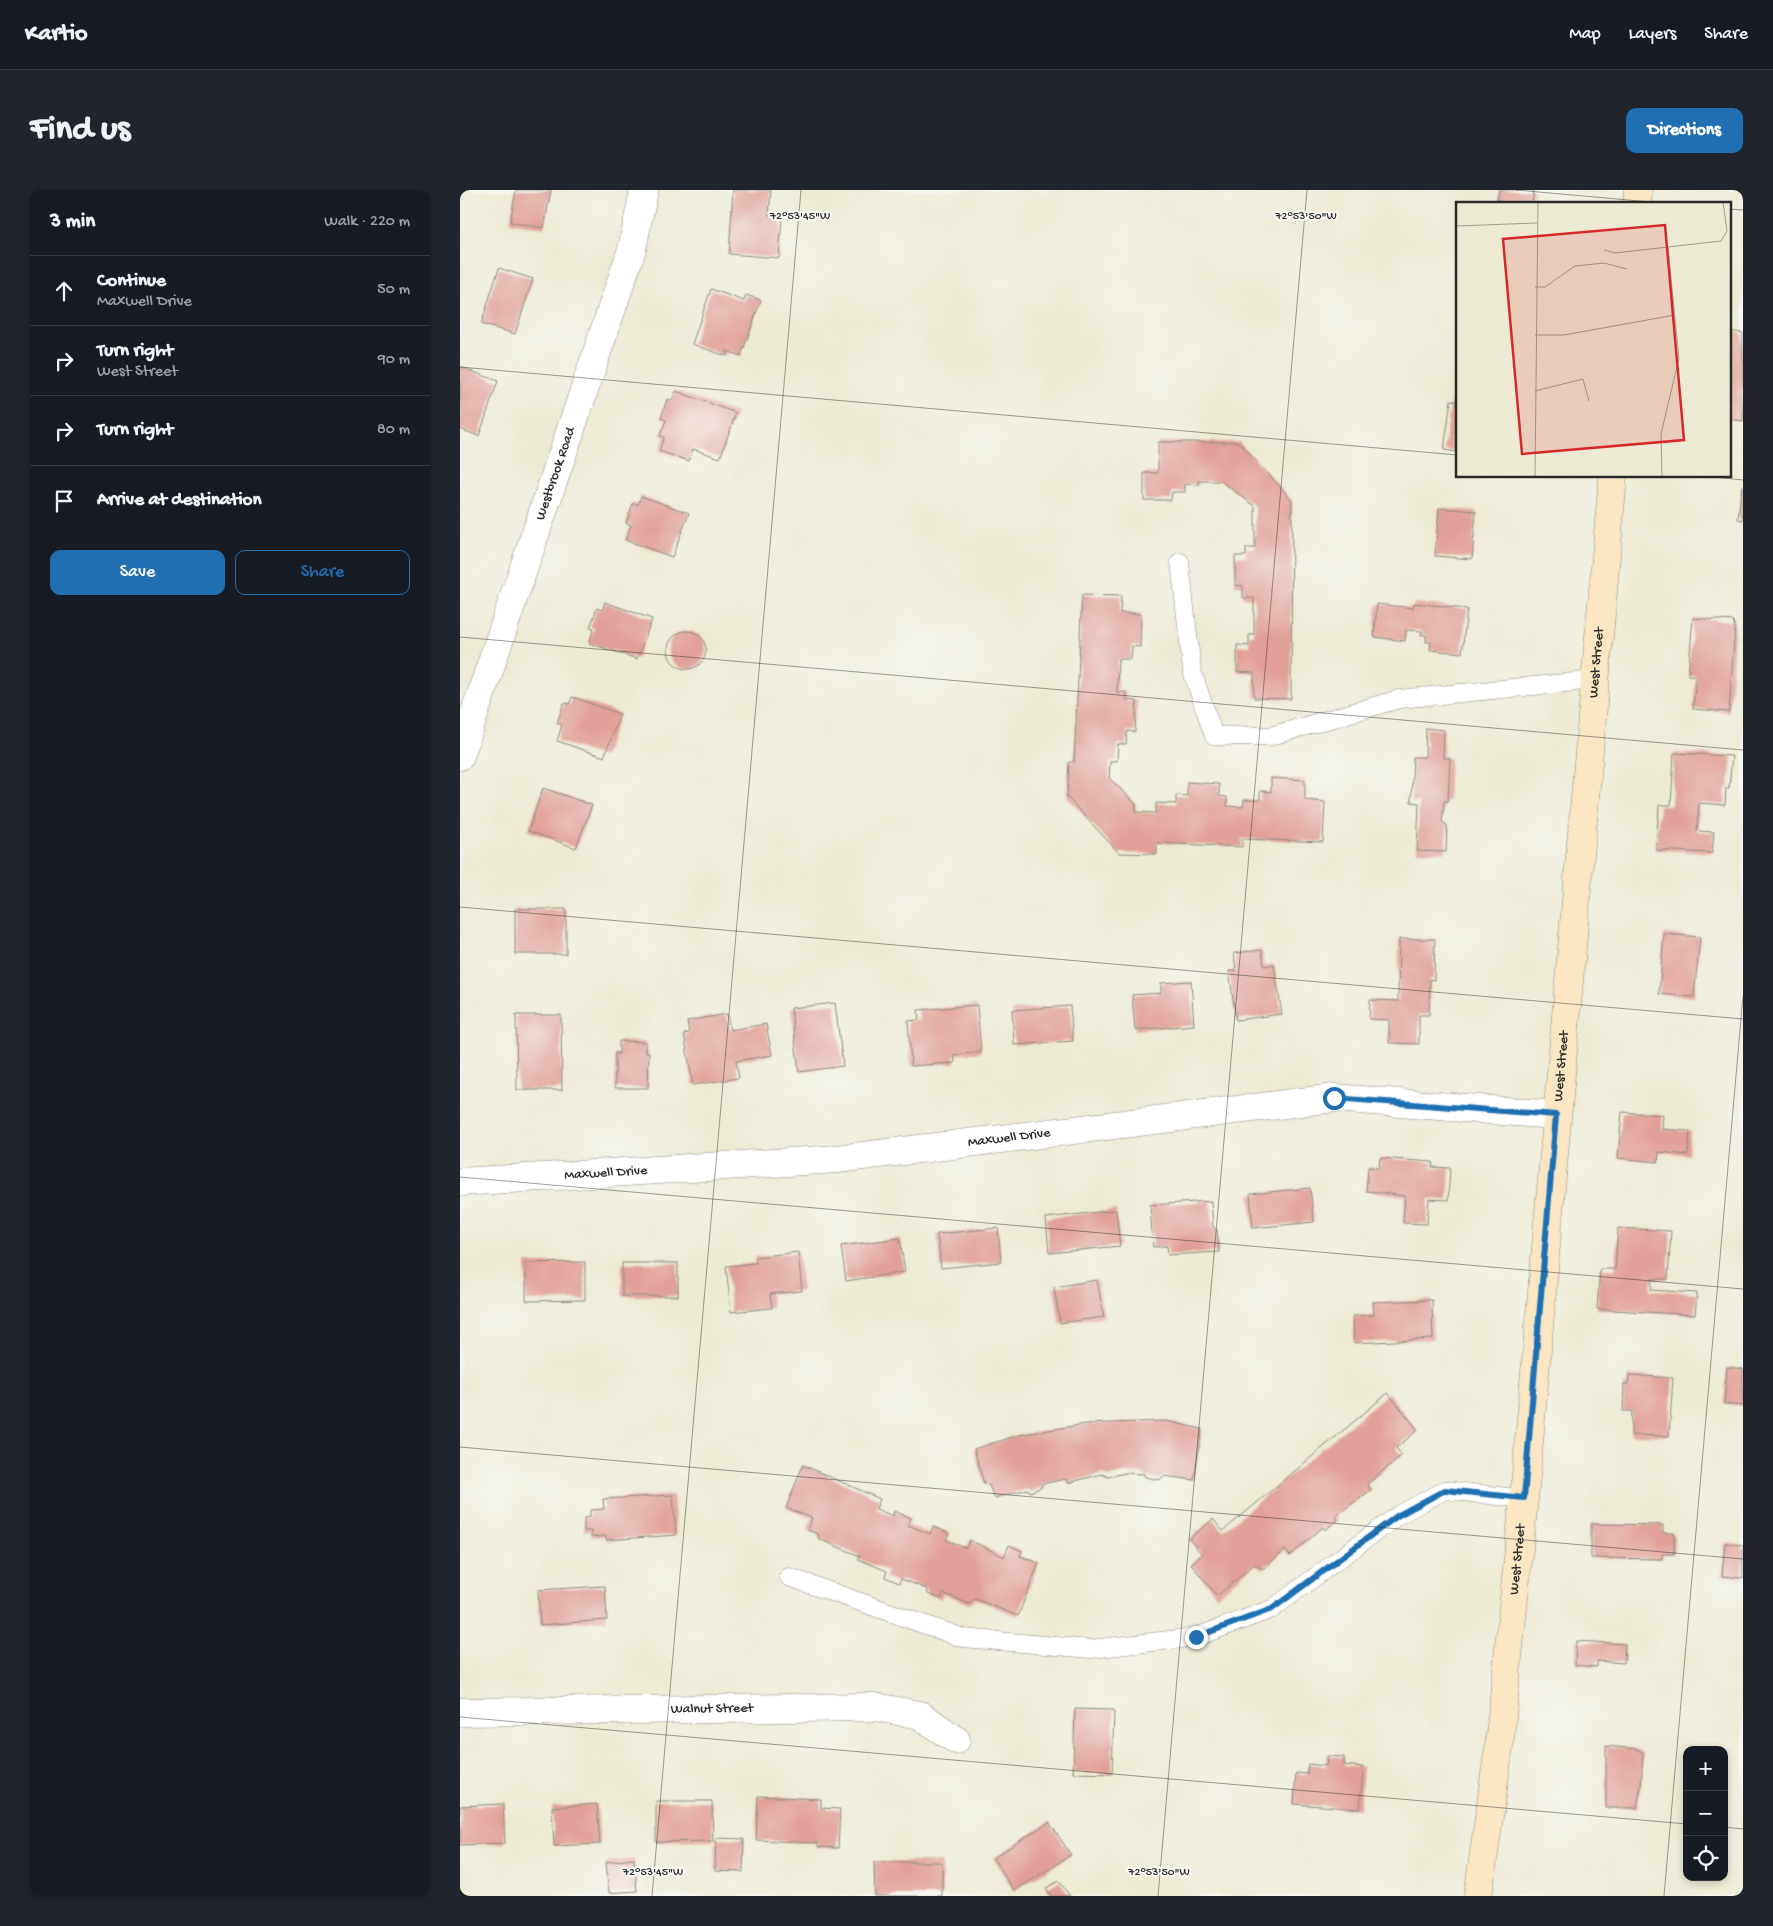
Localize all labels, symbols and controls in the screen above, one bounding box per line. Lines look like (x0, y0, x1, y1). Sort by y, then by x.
text: Kartio (25, 20, 88, 49)
text: Map (1569, 24, 1601, 45)
text: Layers (1629, 24, 1676, 45)
text: Share (1704, 24, 1748, 45)
button: Directions (1626, 108, 1743, 153)
text: Find us (30, 110, 130, 151)
inset map (1456, 202, 1730, 478)
text: 3 min (50, 210, 95, 235)
text: 72°53'45"W (769, 210, 830, 224)
text: 72°53'50"W (1274, 210, 1337, 224)
text: Walk · 220 m (324, 213, 410, 232)
text: Continue (97, 270, 166, 293)
icon: ahead (50, 277, 78, 305)
text: 50 m (377, 281, 410, 300)
text: Maxwell Drive (97, 293, 192, 312)
text: Turn right (97, 340, 173, 363)
icon: right (50, 347, 78, 375)
text: 90 m (378, 351, 410, 370)
text: West Street (97, 363, 178, 382)
icon: right (50, 417, 78, 445)
text: Turn right (97, 419, 173, 442)
text: 80 m (377, 421, 410, 440)
street label: Westbrook Road (532, 423, 580, 523)
icon: arrive (50, 487, 78, 515)
text: Arrive at destination (97, 489, 261, 512)
button: Save (50, 550, 225, 595)
button: Share (235, 550, 410, 595)
street label: West Street (1585, 626, 1608, 699)
street label: West Street (1550, 1029, 1573, 1102)
route start (1323, 1087, 1346, 1110)
street label: Maxwell Drive (967, 1124, 1052, 1151)
street label: Maxwell Drive (564, 1162, 648, 1184)
street label: West Street (1506, 1522, 1530, 1595)
route end (1185, 1626, 1208, 1649)
street label: Walnut Street (671, 1700, 755, 1718)
map controls (1683, 1746, 1728, 1881)
button: + (1683, 1746, 1728, 1791)
button: − (1683, 1791, 1728, 1836)
button: locate (1683, 1836, 1728, 1881)
text: 72°53'45"W (622, 1866, 683, 1880)
text: 72°53'50"W (1127, 1866, 1190, 1880)

